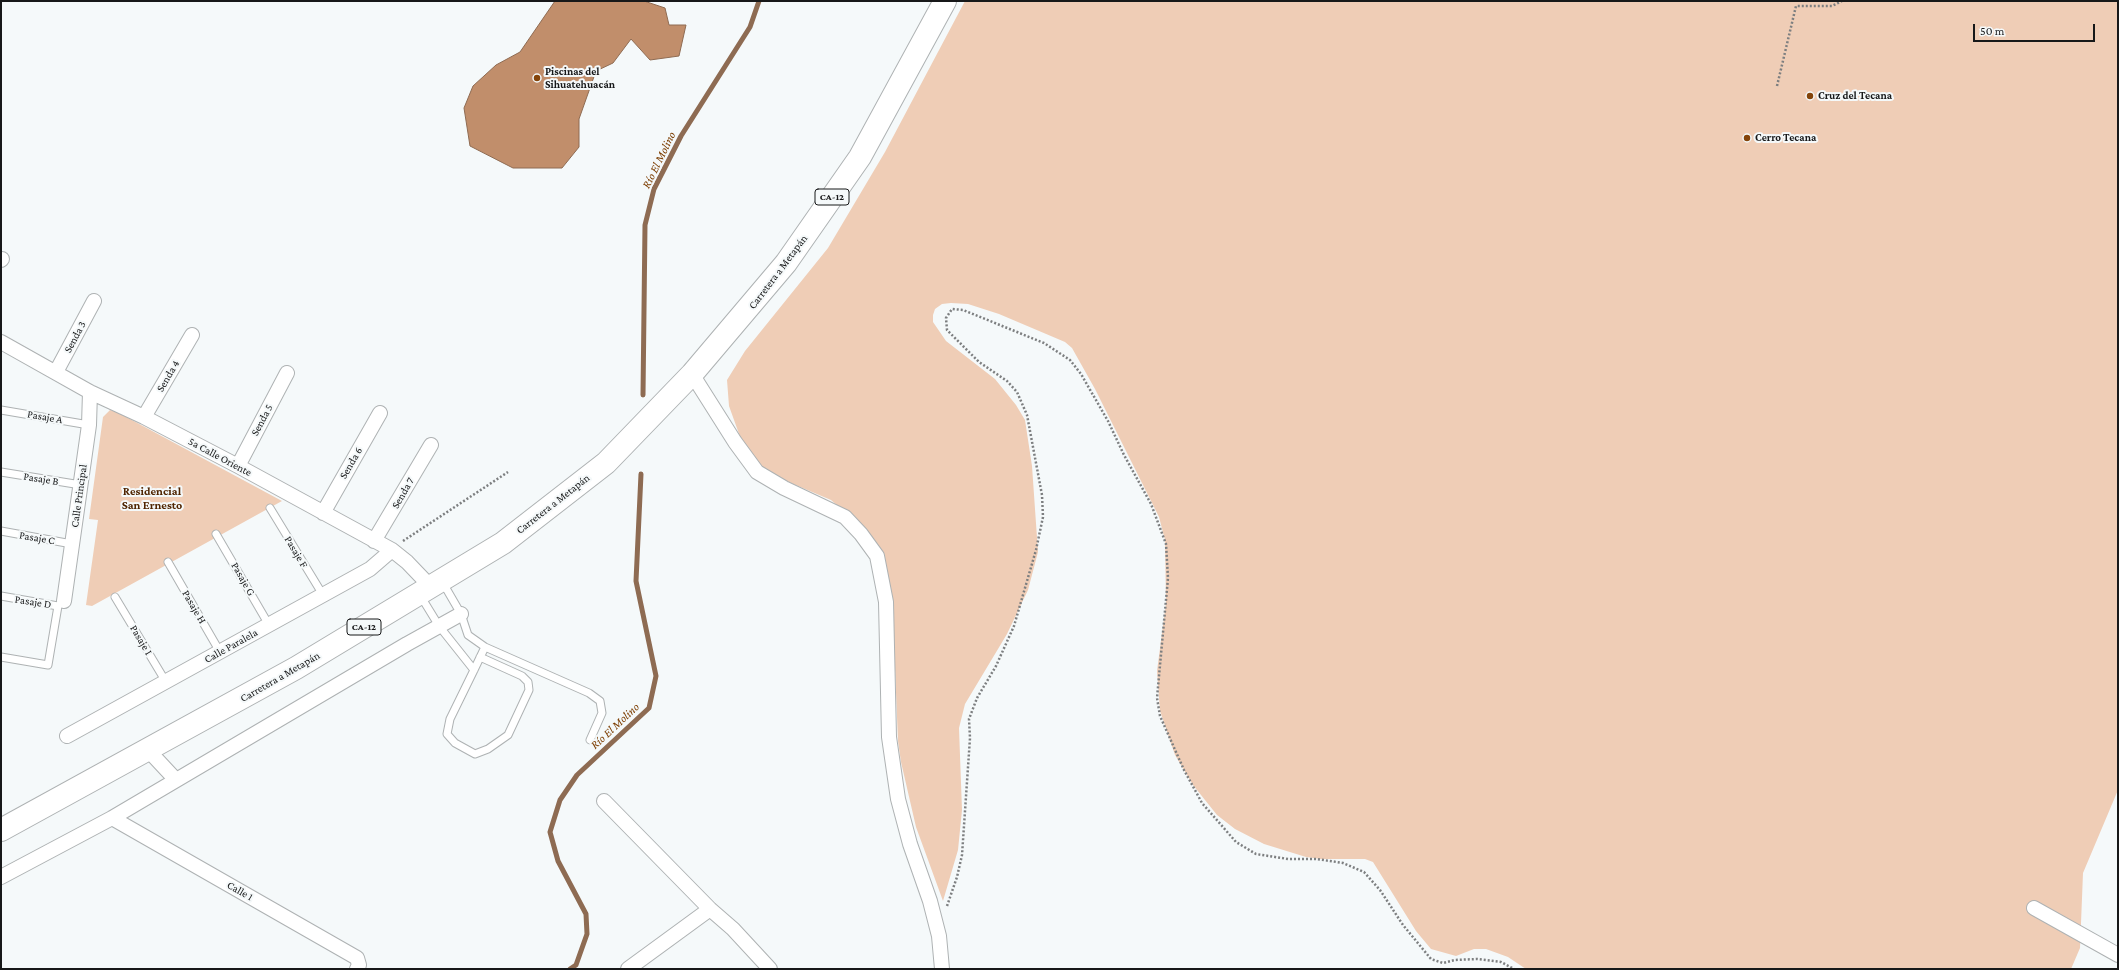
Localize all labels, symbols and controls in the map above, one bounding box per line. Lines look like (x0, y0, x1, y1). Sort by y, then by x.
scale bar (1975, 16, 2097, 42)
text: 50 m (1980, 24, 2004, 38)
place label: Piscinas del Sihuatehuacán (545, 65, 615, 91)
marker: Piscinas del Sihuatehuacán (532, 73, 542, 83)
place label: Cruz del Tecana (1818, 89, 1892, 103)
marker: Cruz del Tecana (1805, 91, 1815, 101)
water label: Río El Molino (639, 129, 679, 191)
place label: Cerro Tecana (1755, 131, 1816, 145)
marker: Cerro Tecana (1742, 133, 1752, 143)
road number: CA-12 (815, 189, 849, 205)
street label: Carretera a Metapán (746, 232, 810, 312)
street label: Senda 3 (61, 319, 89, 355)
street label: Senda 4 (154, 358, 182, 394)
street label: Senda 5 (248, 402, 276, 438)
street label: Pasaje A (26, 407, 64, 427)
street label: 5a Calle Oriente (186, 435, 254, 479)
street label: Senda 6 (337, 445, 365, 481)
street label: Calle Principal (68, 464, 90, 528)
street label: Pasaje B (22, 470, 60, 488)
street label: Carretera a Metapán (514, 471, 592, 537)
street label: Senda 7 (389, 475, 417, 511)
district label: Residencial San Ernesto (122, 484, 182, 512)
street label: Pasaje C (18, 528, 56, 548)
street label: Pasaje F (281, 534, 311, 570)
street label: Pasaje G (228, 560, 258, 598)
street label: Pasaje H (179, 588, 209, 626)
street label: Pasaje D (14, 593, 52, 611)
road number: CA-12 (347, 619, 381, 635)
street label: Pasaje I (127, 623, 155, 657)
street label: Calle Paralela (202, 626, 260, 666)
street label: Carretera a Metapán (238, 649, 322, 705)
water label: Río El Molino (588, 700, 642, 752)
street label: Calle 1 (225, 878, 255, 904)

